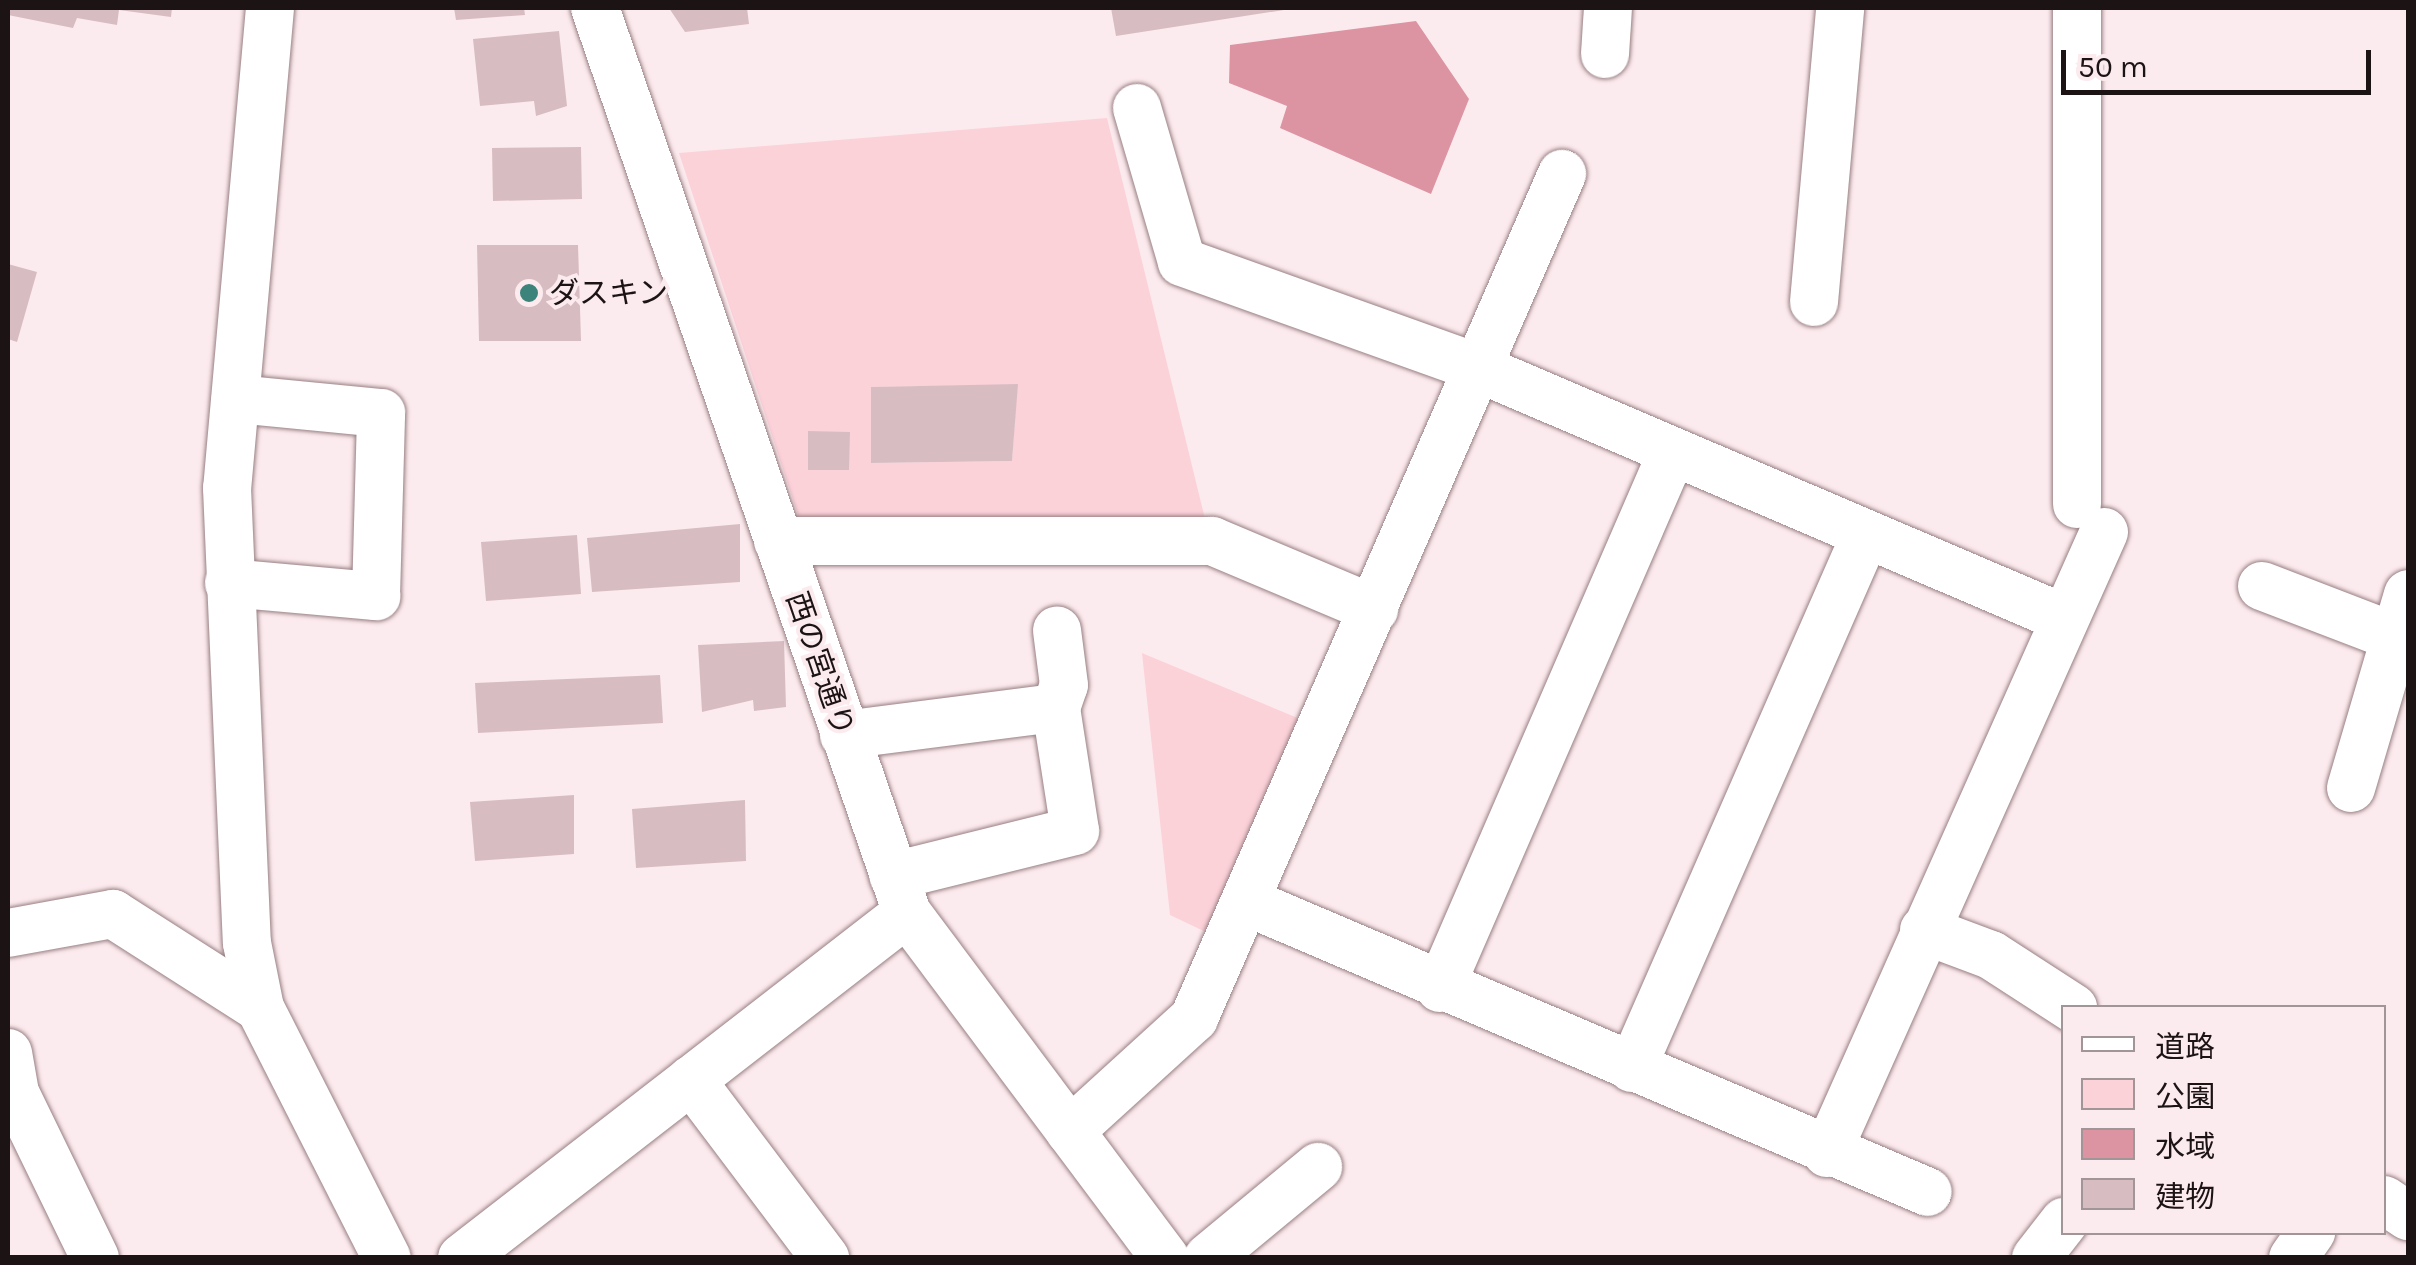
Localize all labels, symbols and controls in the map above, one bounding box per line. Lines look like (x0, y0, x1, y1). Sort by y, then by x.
scale bar (2066, 30, 2376, 92)
text: 50 m (2078, 49, 2148, 85)
place label: ダスキン (549, 275, 669, 311)
marker: ダスキン (518, 282, 540, 304)
street label: 西の宮通り (779, 587, 861, 741)
legend (2061, 1005, 2386, 1235)
text: 道路 (2155, 1029, 2215, 1065)
text: 公園 (2155, 1079, 2215, 1115)
text: 水域 (2155, 1129, 2215, 1165)
text: 建物 (2155, 1179, 2215, 1215)

